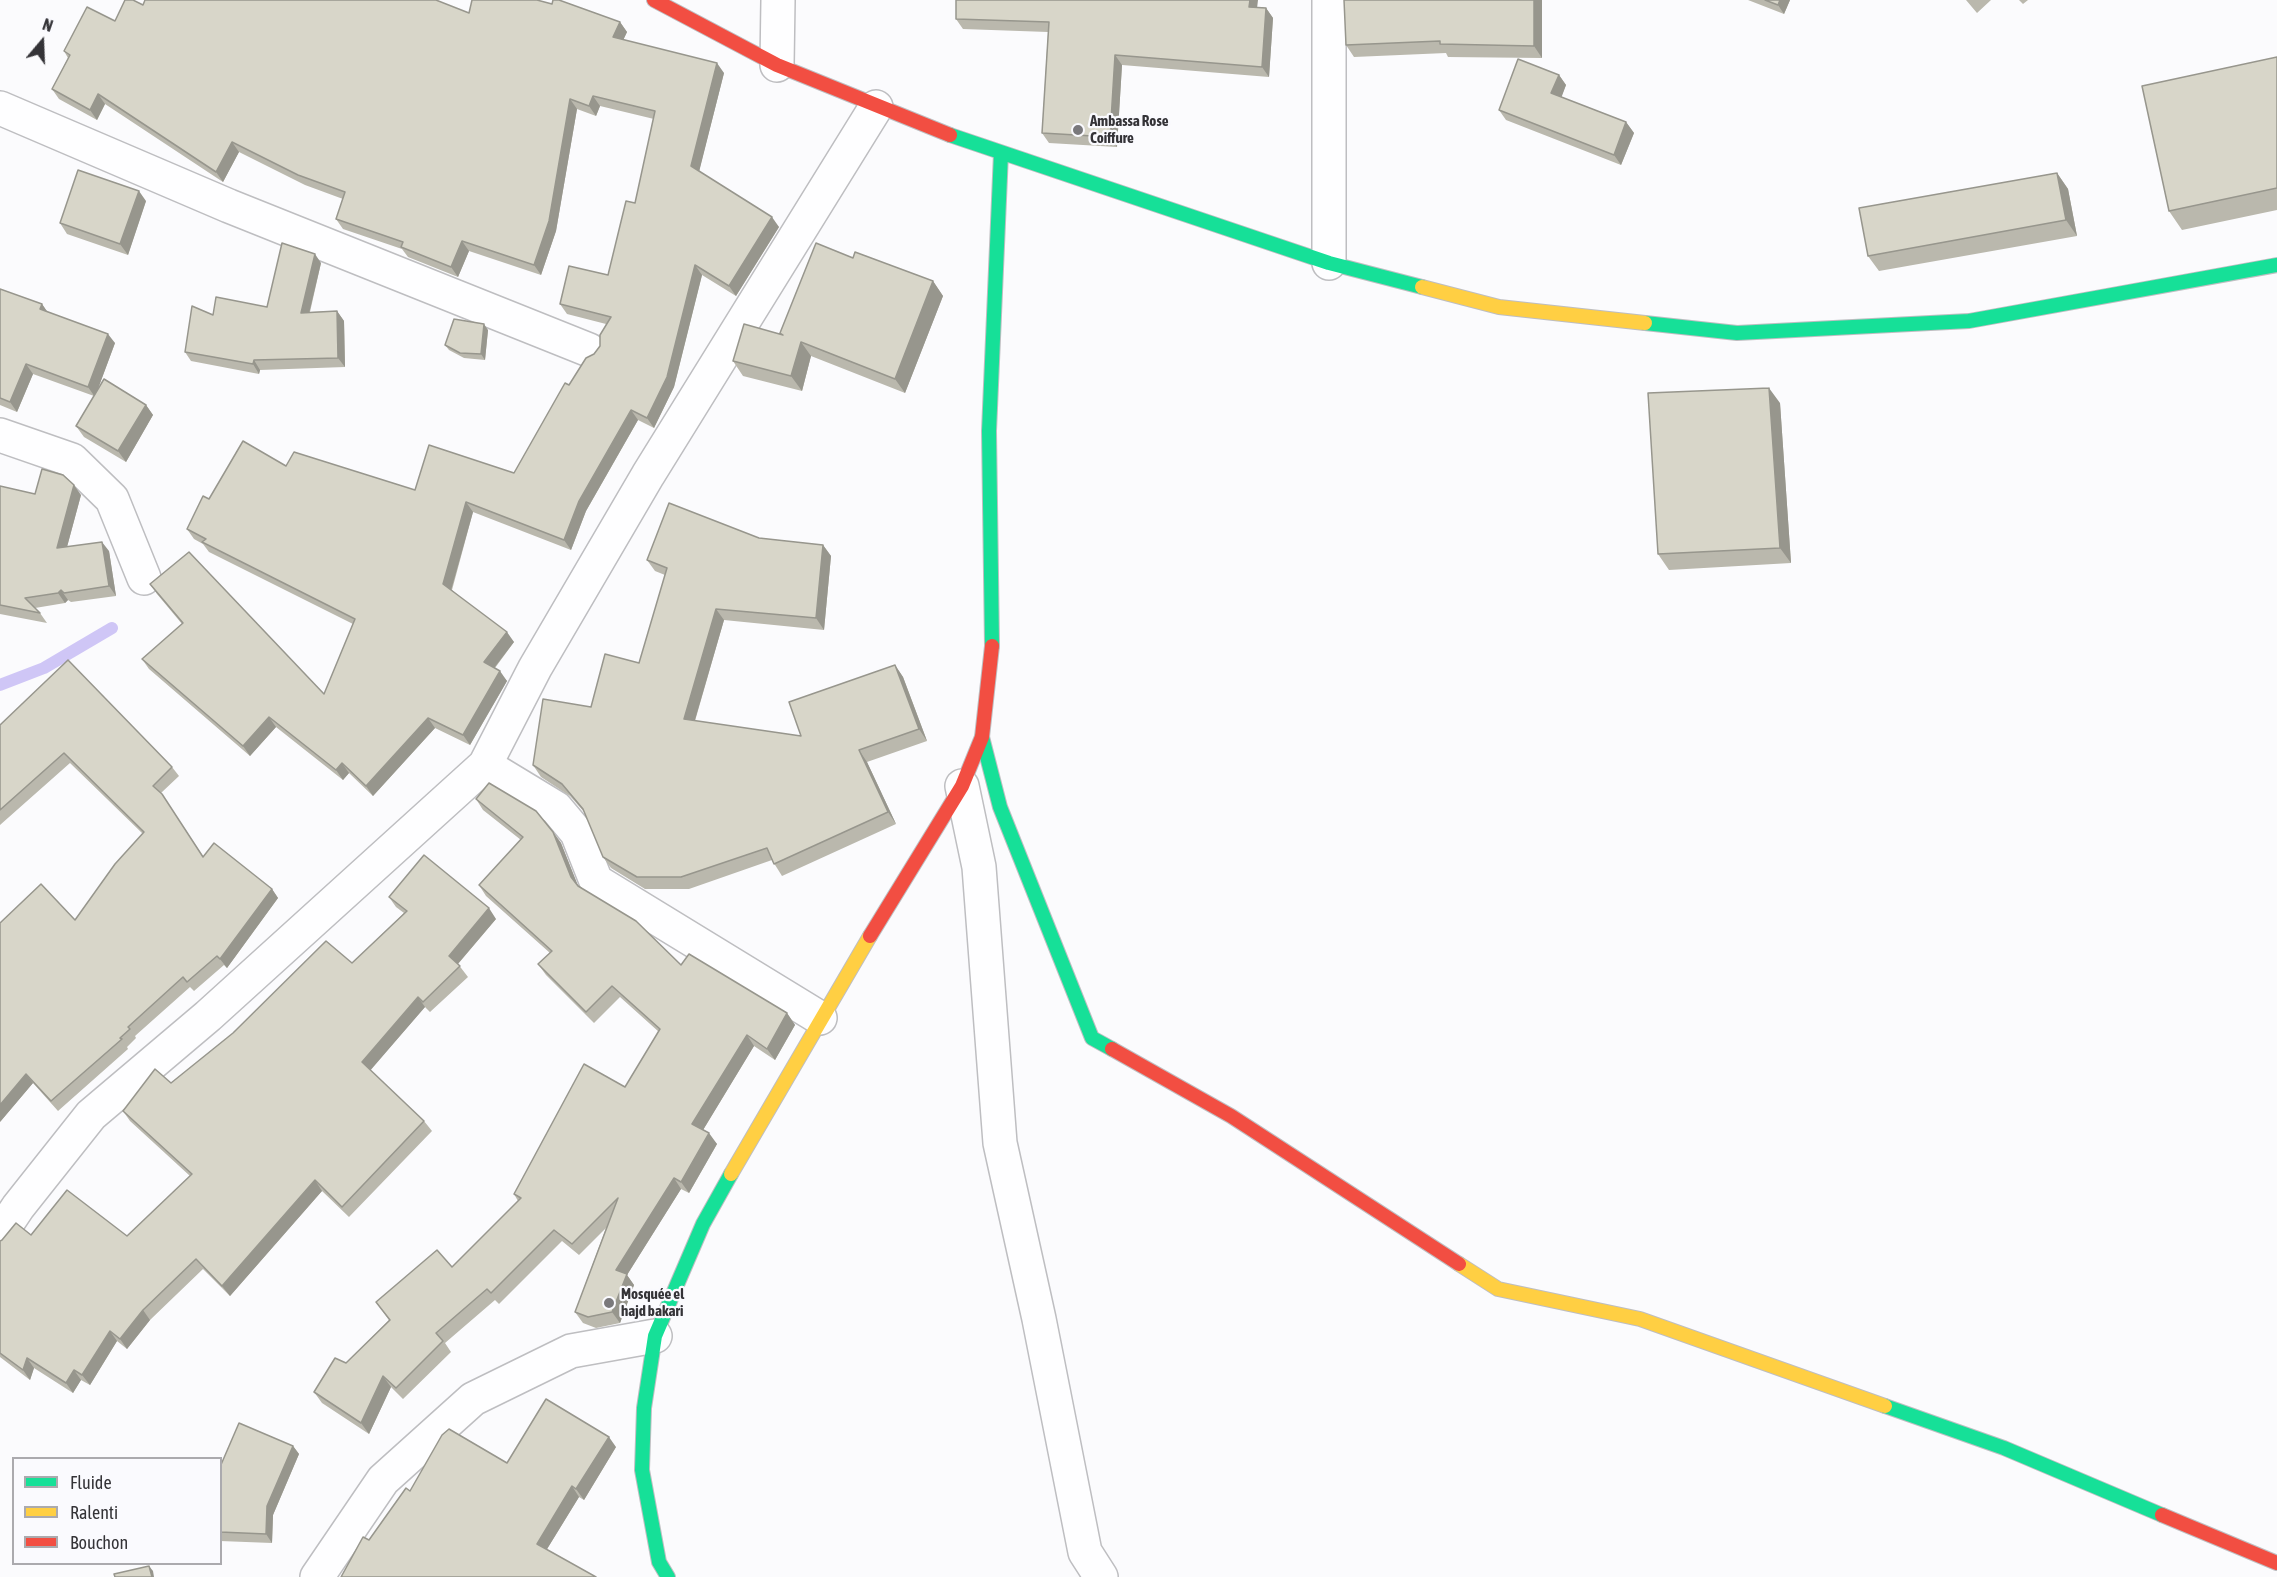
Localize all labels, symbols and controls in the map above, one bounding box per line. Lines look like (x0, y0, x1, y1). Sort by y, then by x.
north arrow (12, 12, 72, 72)
text: N (40, 15, 55, 35)
place label: Ambassa Rose Coiffure (1090, 112, 1169, 147)
marker: Ambassa Rose Coiffure (1071, 123, 1085, 137)
place label: Mosquée el hajd bakari (621, 1285, 684, 1320)
marker: Mosquée el hajd bakari (602, 1296, 616, 1310)
legend (12, 1457, 222, 1565)
text: Fluide (70, 1472, 112, 1493)
text: Ralenti (70, 1502, 118, 1523)
text: Bouchon (70, 1532, 128, 1553)

